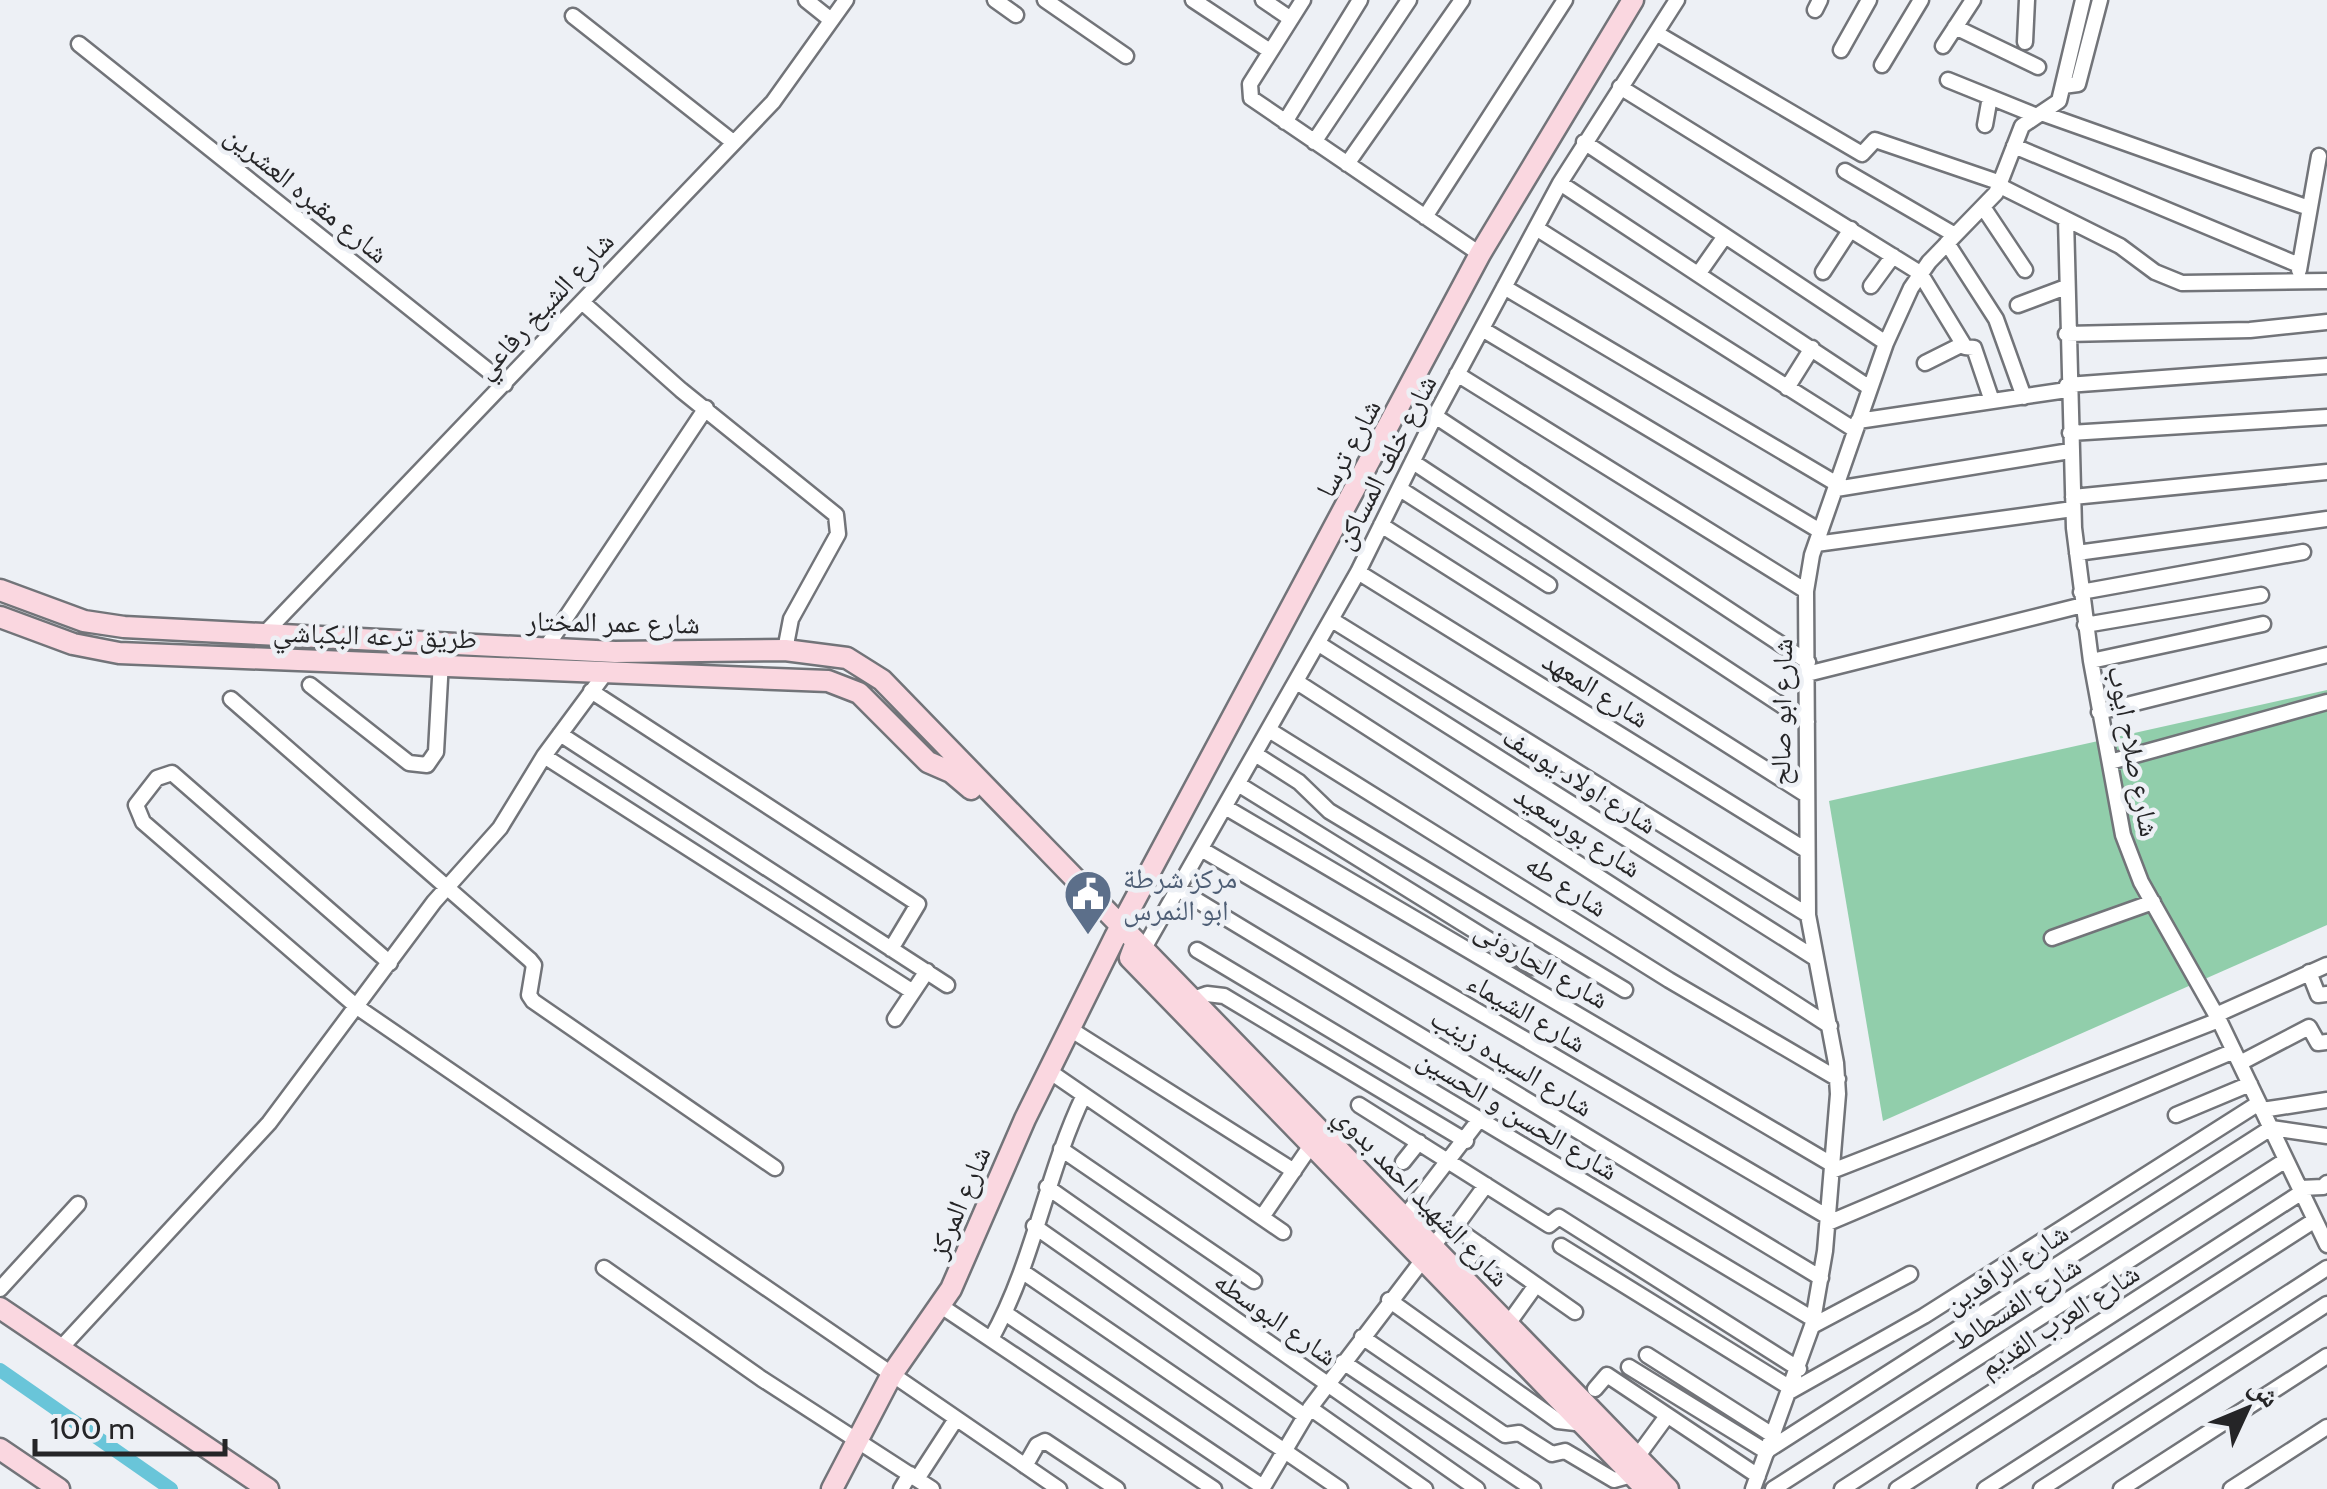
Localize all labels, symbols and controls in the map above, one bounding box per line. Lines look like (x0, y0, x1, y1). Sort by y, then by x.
street label: شارع مقبره العشرين (218, 118, 396, 271)
street label: شارع الشيخ رفاعي (467, 224, 625, 390)
street label: شارع خلف المساكن (1326, 369, 1444, 555)
street label: شارع ترسا (1308, 393, 1389, 503)
street label: شارع عمر المختار (525, 603, 700, 642)
street label: طريق ترعه البكباشي (272, 614, 478, 662)
street label: شارع ابو صالح (1763, 638, 1800, 786)
street label: شارع المعهد (1536, 643, 1656, 736)
street label: شارع صلاح ايوب (2100, 662, 2167, 840)
street label: شارع اولاد يوسف (1496, 719, 1664, 842)
street label: شارع بورسعيد (1508, 777, 1648, 885)
street label: شارع طه (1519, 846, 1614, 925)
place label: مركز شرطة ابو النمرس (1123, 861, 1237, 928)
public building icon: مركز شرطة ابو النمرس (1062, 868, 1114, 936)
street label: شارع الحارونى (1469, 912, 1615, 1017)
street label: شارع الشيماء (1461, 964, 1593, 1061)
street label: شارع السيده زينب (1424, 1000, 1599, 1125)
street label: شارع الحسن و الحسين (1411, 1041, 1624, 1188)
street label: شارع الشهيد احمد بدوي (1323, 1099, 1517, 1298)
street label: شارع المركز (920, 1141, 999, 1264)
street label: شارع الرافدين (1938, 1215, 2075, 1322)
street label: شارع الفسطاط (1945, 1249, 2088, 1358)
street label: شارع العرب القديم (1973, 1256, 2147, 1386)
street label: شارع البوسطه (1207, 1263, 1344, 1374)
north arrow (2197, 1359, 2297, 1459)
text: ش (2242, 1369, 2288, 1414)
scale bar (35, 1394, 225, 1456)
text: 100 m (50, 1410, 135, 1447)

